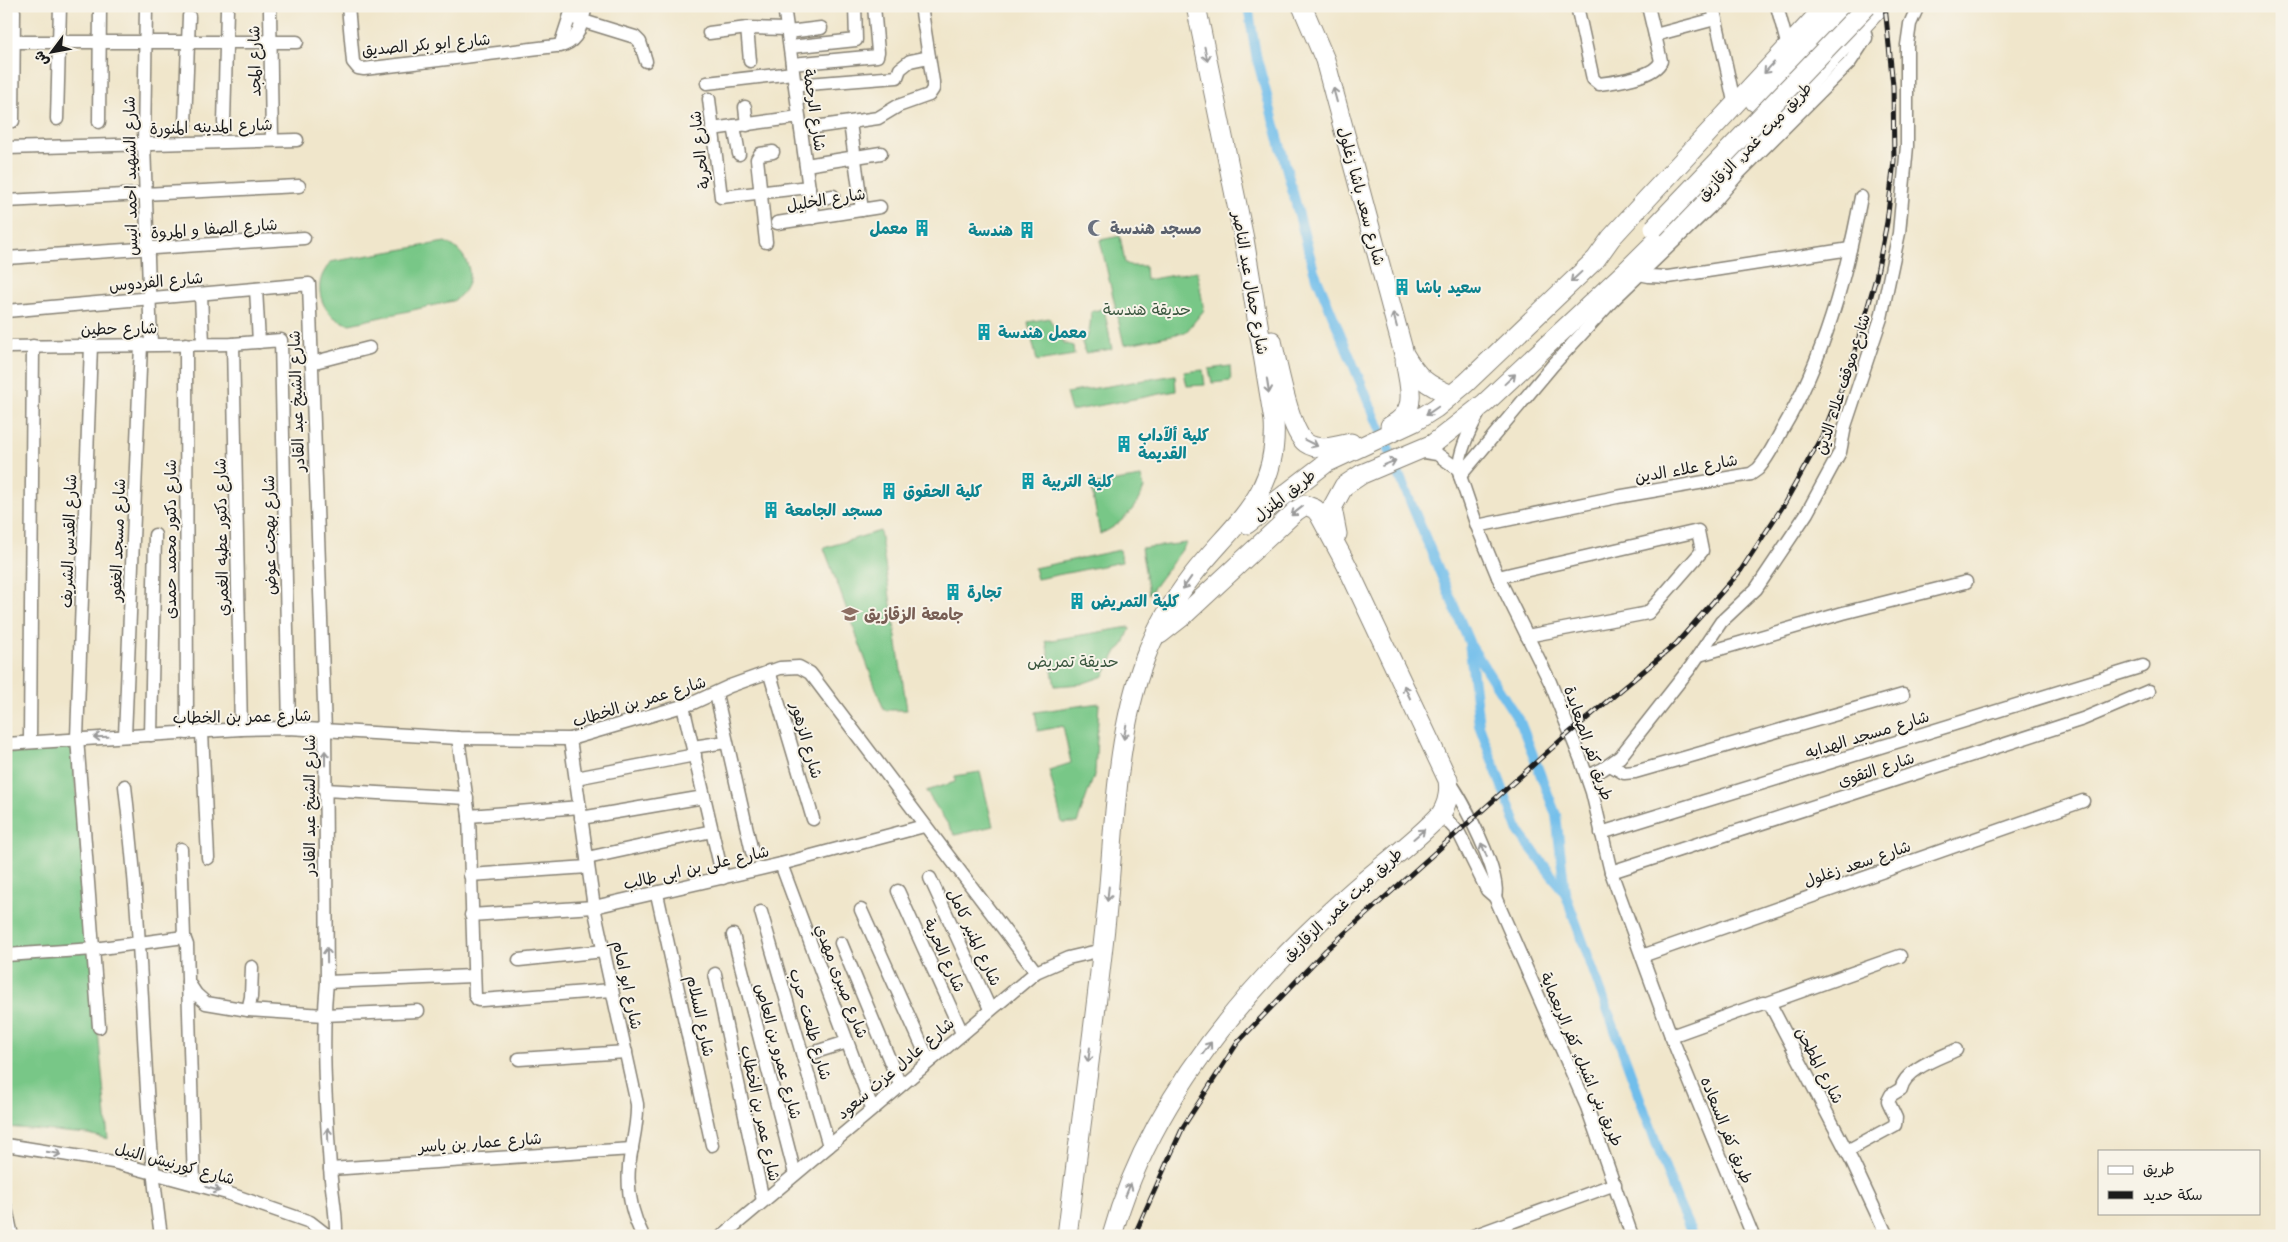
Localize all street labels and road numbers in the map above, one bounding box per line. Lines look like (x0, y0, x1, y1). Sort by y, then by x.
street label: شارع المجد (242, 25, 267, 97)
street label: شارع ابو بكر الصديق (361, 27, 491, 62)
street label: شارع الرحمة (797, 67, 832, 153)
street label: طريق ميت غمر, الزقازيق (1692, 77, 1816, 204)
street label: شارع الشهيد احمد انيس (118, 96, 143, 256)
street label: شارع الحرية (683, 109, 716, 190)
street label: شارع المدينه المنورة (149, 113, 273, 140)
street label: شارع سعد باشا زغلول (1332, 124, 1391, 268)
street label: شارع الخليل (785, 182, 867, 217)
street label: شارع جمال عبد الناصر (1226, 208, 1274, 356)
street label: شارع الصفا و المروة (150, 213, 278, 244)
street label: شارع الفردوس (108, 266, 204, 297)
street label: شارع موقف علاء الدين (1809, 311, 1876, 458)
street label: شارع حطين (81, 316, 157, 341)
street label: شارع الشيخ عبد القادر (283, 330, 311, 474)
street label: شارع علاء الدين (1633, 448, 1739, 489)
street label: شارع دكتور عطيه الغمري (209, 458, 234, 616)
street label: شارع دكتور محمد حمدى (159, 459, 182, 619)
street label: طريق المنزل (1248, 464, 1319, 526)
street label: شارع القدس الشريف (55, 473, 82, 609)
street label: شارع بهجت عوض (257, 475, 282, 595)
street label: شارع مسجد الغفور (104, 478, 131, 604)
street label: شارع عمر بن الخطاب (569, 670, 709, 733)
street label: طريق كفر الصعايدة (1560, 683, 1619, 803)
street label: شارع الزهور (784, 698, 828, 781)
street label: شارع عمر بن الخطاب (172, 704, 312, 729)
street label: شارع مسجد الهدايه (1802, 705, 1932, 764)
street label: شارع الشيخ عبد القادر (298, 734, 321, 878)
street label: شارع التقوى (1835, 746, 1917, 793)
street label: شارع سعد زغلول (1800, 834, 1914, 893)
street label: شارع على بن ابى طالب (621, 840, 771, 895)
street label: طريق ميت غمر, الزقازيق (1277, 842, 1406, 965)
street label: شارع المنير كامل (942, 885, 1007, 990)
street label: شارع الحرية (918, 915, 971, 996)
street label: شارع صبرى مهدي (809, 921, 874, 1042)
street label: شارع ابو امام (606, 939, 648, 1032)
street label: شارع طلعت حرب (784, 965, 837, 1083)
street label: طريق بنى اشبل, كفر الربعماية (1535, 969, 1629, 1149)
street label: شارع السلام (680, 973, 720, 1059)
street label: شارع عمرو بن العاص (749, 981, 808, 1122)
street label: شارع عادل عزت سعود (831, 1012, 959, 1125)
street label: شارع المطحن (1790, 1023, 1849, 1108)
street label: شارع عمر بن الخطاب (735, 1043, 786, 1183)
street label: طريق كفر السعاده (1696, 1073, 1758, 1186)
street label: شارع عمار بن ياسر (415, 1127, 543, 1158)
street label: شارع كورنيش النيل (112, 1136, 237, 1191)

